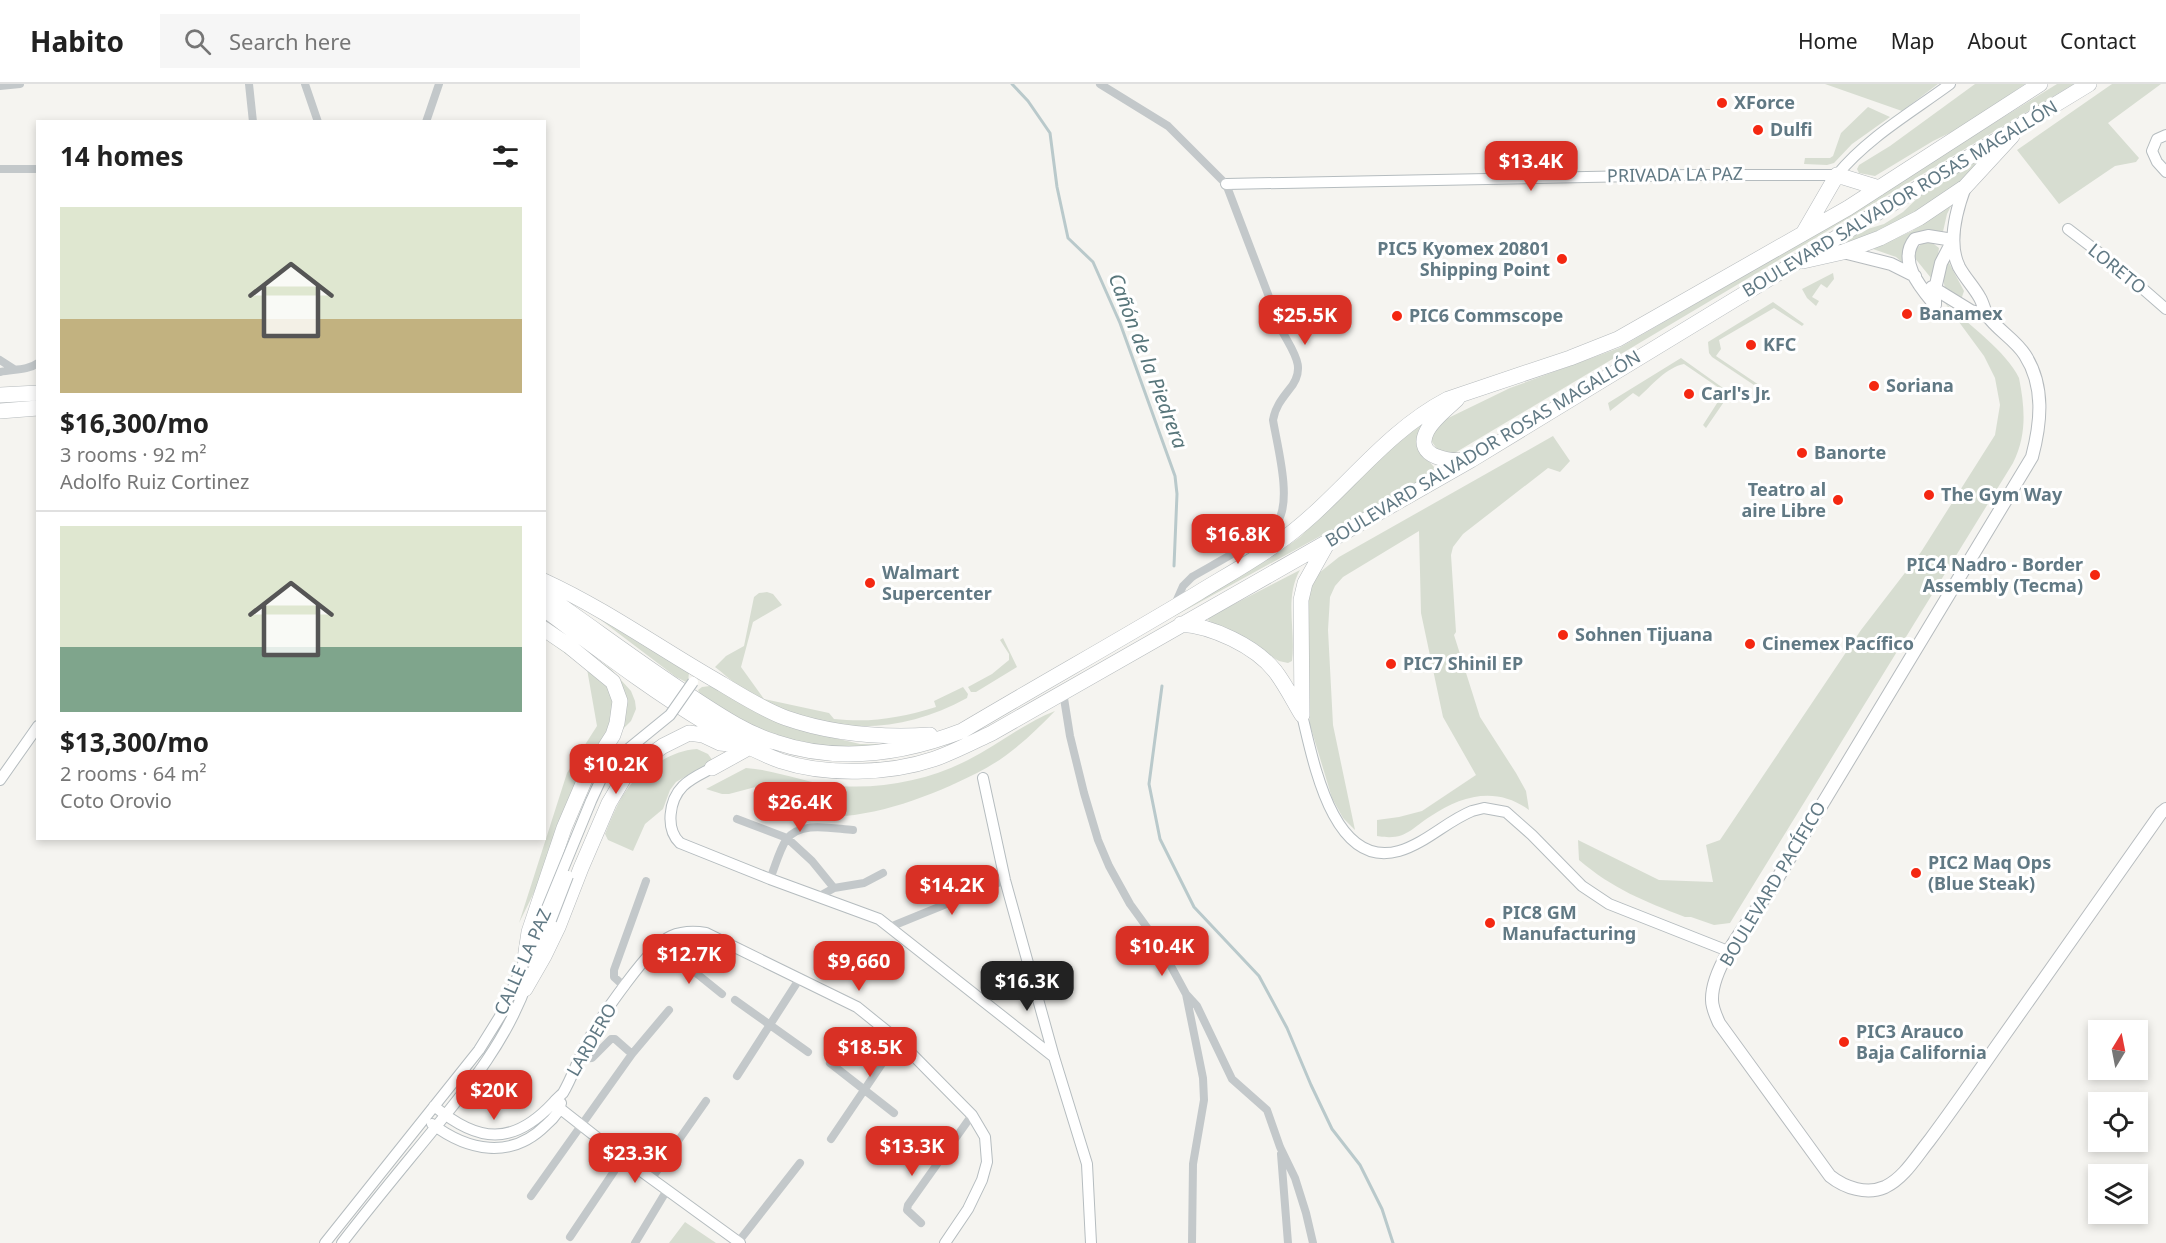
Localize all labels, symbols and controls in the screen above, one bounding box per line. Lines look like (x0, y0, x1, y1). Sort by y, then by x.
search box (160, 14, 580, 68)
text: Habito (30, 22, 124, 60)
icon: search (181, 25, 214, 58)
text: Search here (229, 26, 351, 56)
text: Home (1798, 27, 1858, 55)
text: Map (1891, 27, 1934, 55)
text: About (1967, 27, 2027, 55)
text: Contact (2060, 27, 2136, 55)
place label: XForce (1734, 90, 1795, 114)
street label: BOULEVARD SALVADOR ROSAS MAGALLÓN (1737, 94, 2061, 302)
marker: XForce (1715, 96, 1729, 110)
place label: Dulfi (1770, 117, 1813, 141)
marker: Dulfi (1751, 123, 1765, 137)
text: 14 homes (60, 138, 184, 174)
icon: filters (489, 140, 522, 173)
pin: $13.4K (1482, 141, 1580, 192)
text: $13.4K (1499, 147, 1563, 174)
street label: PRIVADA LA PAZ (1607, 161, 1743, 187)
place label: PIC5 Kyomex 20801 Shipping Point (1377, 236, 1550, 281)
street label: LORETO (2084, 237, 2152, 299)
icon: home (237, 246, 345, 354)
marker: PIC5 Kyomex 20801 Shipping Point (1555, 252, 1569, 266)
water label: Cañón de la Piedrera (1103, 269, 1194, 452)
pin: $25.5K (1256, 295, 1354, 346)
text: $25.5K (1273, 301, 1337, 328)
place label: Banamex (1919, 301, 2003, 325)
place label: PIC6 Commscope (1409, 303, 1563, 327)
marker: Banamex (1900, 307, 1914, 321)
marker: PIC6 Commscope (1390, 309, 1404, 323)
place label: KFC (1763, 332, 1796, 356)
marker: KFC (1744, 338, 1758, 352)
street label: BOULEVARD SALVADOR ROSAS MAGALLÓN (1320, 344, 1644, 552)
place label: Soriana (1886, 373, 1954, 397)
marker: Soriana (1867, 379, 1881, 393)
place label: Carl's Jr. (1701, 381, 1771, 405)
marker: Carl's Jr. (1682, 387, 1696, 401)
text: $16,300/mo (60, 405, 209, 441)
place label: Banorte (1814, 440, 1886, 464)
text: 3 rooms · 92 m² (60, 441, 207, 468)
marker: Banorte (1795, 446, 1809, 460)
text: Adolfo Ruiz Cortinez (60, 468, 249, 495)
place label: Teatro al aire Libre (1741, 477, 1826, 522)
place label: The Gym Way (1941, 482, 2063, 506)
marker: The Gym Way (1922, 488, 1936, 502)
marker: Teatro al aire Libre (1831, 493, 1845, 507)
pin: $16.8K (1189, 514, 1287, 565)
text: $16.8K (1206, 520, 1270, 547)
place label: PIC4 Nadro - Border Assembly (Tecma) (1906, 552, 2083, 597)
place label: Walmart Supercenter (882, 560, 992, 605)
icon: home (237, 565, 345, 673)
marker: PIC4 Nadro - Border Assembly (Tecma) (2088, 568, 2102, 582)
marker: Walmart Supercenter (863, 576, 877, 590)
place label: Sohnen Tijuana (1575, 622, 1713, 646)
marker: Sohnen Tijuana (1556, 628, 1570, 642)
place label: Cinemex Pacífico (1762, 631, 1914, 655)
marker: Cinemex Pacífico (1743, 637, 1757, 651)
place label: PIC7 Shinil EP (1403, 651, 1523, 675)
marker: PIC7 Shinil EP (1384, 657, 1398, 671)
text: $13,300/mo (60, 724, 209, 760)
pin: $10.2K (567, 744, 665, 795)
text: $10.2K (584, 750, 648, 777)
text: 2 rooms · 64 m² (60, 760, 207, 787)
pin: $26.4K (751, 782, 849, 833)
text: Coto Orovio (60, 787, 172, 814)
text: $26.4K (768, 788, 832, 815)
street label: BOULEVARD PACÍFICO (1713, 797, 1831, 970)
place label: PIC2 Maq Ops (Blue Steak) (1928, 850, 2051, 895)
pin: $14.2K (903, 865, 1001, 916)
marker: PIC2 Maq Ops (Blue Steak) (1909, 866, 1923, 880)
text: $14.2K (920, 871, 984, 898)
place label: PIC8 GM Manufacturing (1502, 900, 1636, 945)
street label: CALLE LA PAZ (488, 905, 556, 1018)
marker: PIC8 GM Manufacturing (1483, 916, 1497, 930)
pin: $10.4K (1113, 926, 1211, 977)
text: $10.4K (1130, 932, 1194, 959)
pin: $12.7K (640, 934, 738, 985)
text: $12.7K (657, 940, 721, 967)
pin: $9,660 (810, 941, 908, 992)
text: $9,660 (828, 947, 890, 974)
pin: $16.3K (978, 961, 1076, 1012)
text: $16.3K (995, 967, 1059, 994)
street label: LARDERO (561, 999, 622, 1080)
place label: PIC3 Arauco Baja California (1856, 1019, 1987, 1064)
north arrow (2088, 1020, 2148, 1080)
map controls (2088, 1020, 2148, 1224)
pin: $18.5K (821, 1027, 919, 1078)
text: $18.5K (838, 1033, 902, 1060)
marker: PIC3 Arauco Baja California (1837, 1035, 1851, 1049)
pin: $20K (458, 1070, 530, 1121)
text: $20K (470, 1076, 518, 1103)
button: locate (2088, 1092, 2148, 1152)
pin: $13.3K (863, 1126, 961, 1177)
text: $13.3K (880, 1132, 944, 1159)
pin: $23.3K (586, 1133, 684, 1184)
text: $23.3K (603, 1139, 667, 1166)
button: layers (2088, 1164, 2148, 1224)

